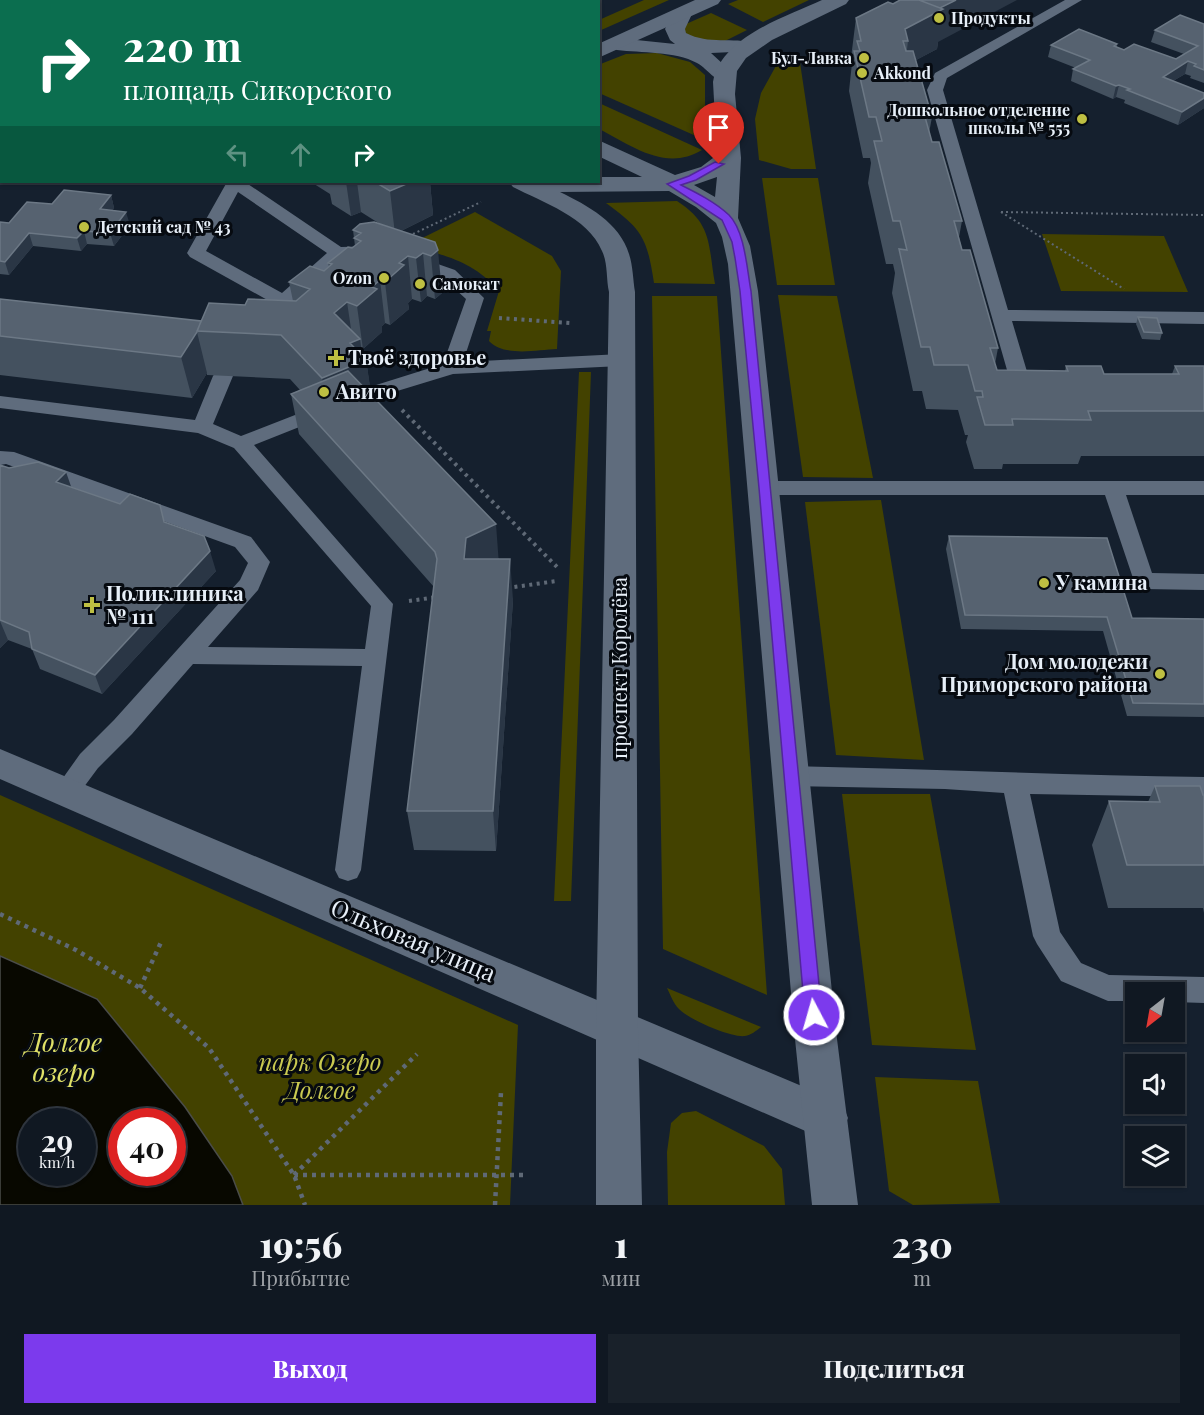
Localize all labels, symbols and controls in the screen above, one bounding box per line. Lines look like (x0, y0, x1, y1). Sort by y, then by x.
place label: Продукты (951, 7, 1031, 28)
marker: Продукты (932, 11, 946, 25)
text: 220 m (123, 17, 242, 73)
icon: right (24, 24, 102, 102)
place label: Бул-Лавка (771, 47, 853, 68)
marker: Бул-Лавка (857, 51, 871, 65)
place label: Akkond (873, 62, 932, 83)
marker: Akkond (855, 66, 869, 80)
text: площадь Сикорского (123, 71, 392, 107)
place label: Дошкольное отделение школы № 555 (887, 99, 1070, 138)
pin (693, 102, 744, 164)
icon: arrive (702, 111, 735, 144)
marker: Дошкольное отделение школы № 555 (1075, 112, 1089, 126)
icon: left (221, 138, 254, 171)
icon: ahead (284, 138, 317, 171)
icon: right (347, 138, 380, 171)
place label: Детский сад № 43 (96, 216, 231, 237)
marker: Детский сад № 43 (77, 220, 91, 234)
place label: Ozon (333, 267, 372, 288)
marker: Ozon (377, 271, 391, 285)
place label: Самокат (432, 273, 500, 294)
marker: Самокат (413, 277, 427, 291)
place label: Твоё здоровье (348, 343, 486, 370)
marker: Твоё здоровье (329, 351, 343, 365)
place label: Авито (335, 377, 397, 404)
marker: Авито (317, 385, 331, 399)
place label: У камина (1055, 568, 1148, 595)
marker: У камина (1037, 576, 1051, 590)
street label: проспект Королёва (605, 577, 632, 759)
place label: Поликлиника № 111 (106, 579, 244, 629)
marker: Поликлиника № 111 (83, 596, 101, 614)
place label: Дом молодежи Приморского района (941, 647, 1149, 697)
marker: Дом молодежи Приморского района (1153, 667, 1167, 681)
street label: Ольховая улица (326, 890, 501, 988)
north arrow (1125, 982, 1185, 1042)
map controls (1125, 982, 1185, 1186)
position arrow (782, 983, 846, 1047)
water label: Долгое озеро (22, 1024, 102, 1089)
park label: парк Озеро Долгое (258, 1045, 382, 1105)
button: sound (1125, 1054, 1185, 1114)
speed limit sign: 40 (108, 1108, 186, 1186)
text: 29 (41, 1120, 73, 1160)
button: layers (1125, 1126, 1185, 1186)
text: km/h (39, 1152, 75, 1172)
text: 19:56 (259, 1219, 342, 1267)
text: 1 (614, 1219, 628, 1267)
text: 230 (892, 1219, 953, 1267)
text: Прибытие (251, 1264, 350, 1291)
text: мин (601, 1264, 640, 1291)
text: m (913, 1264, 931, 1291)
button: Выход (24, 1334, 596, 1403)
button: Поделиться (608, 1334, 1180, 1403)

